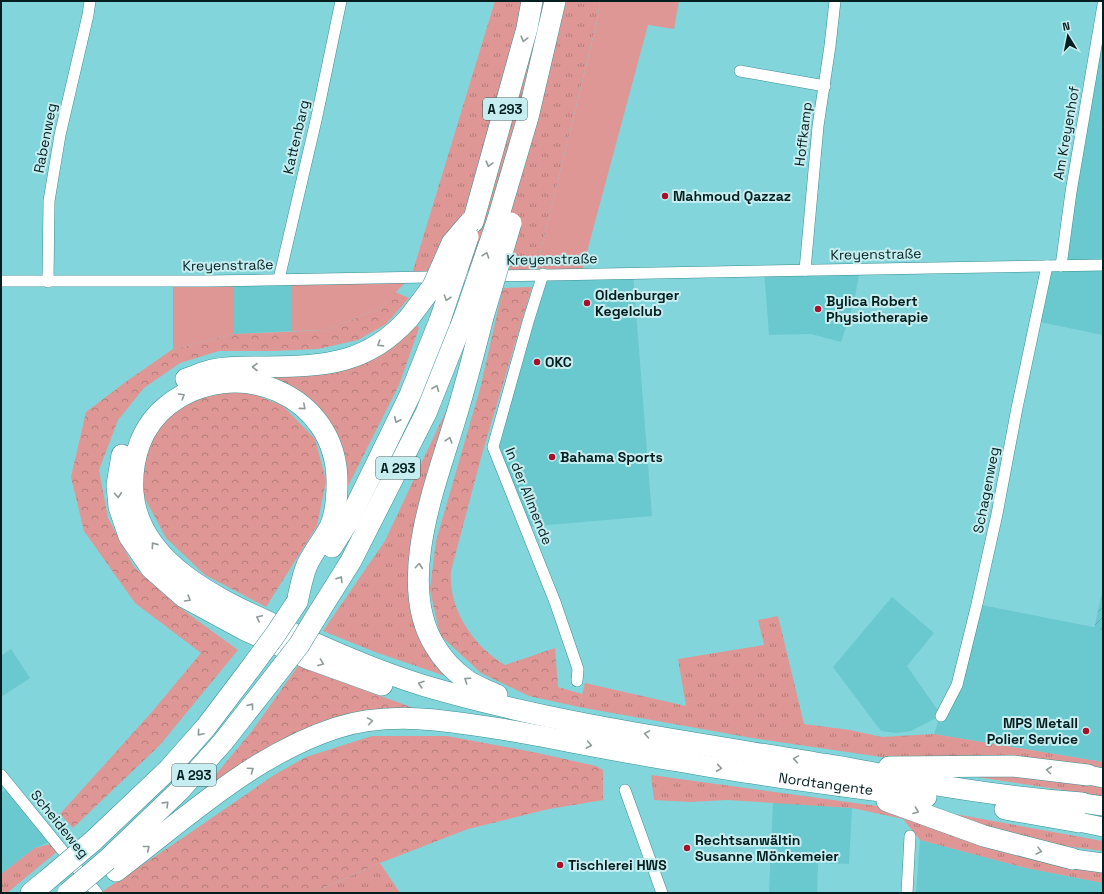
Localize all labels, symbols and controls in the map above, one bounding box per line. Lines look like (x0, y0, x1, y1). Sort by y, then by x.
north arrow (1048, 16, 1088, 56)
text: N (1061, 19, 1071, 34)
one-way arrow (520, 35, 529, 42)
street label: Am Kreyenhof (1049, 85, 1083, 181)
street label: Kattenbarg (279, 98, 313, 176)
road number: A 293 (483, 98, 527, 120)
street label: Rabenweg (29, 101, 61, 175)
street label: Hoffkamp (790, 101, 816, 167)
one-way arrow (486, 161, 494, 168)
place label: Mahmoud Qazzaz (673, 187, 791, 205)
marker: Mahmoud Qazzaz (660, 191, 670, 201)
street label: Kreyenstraße (830, 244, 922, 264)
street label: Kreyenstraße (506, 249, 598, 269)
one-way arrow (481, 252, 489, 259)
street label: Kreyenstraße (182, 255, 274, 275)
place label: Oldenburger Kegelclub (595, 286, 680, 320)
place label: Bylica Robert Physiotherapie (826, 292, 928, 326)
one-way arrow (443, 295, 452, 302)
marker: Oldenburger Kegelclub (582, 298, 592, 308)
marker: Bylica Robert Physiotherapie (813, 304, 823, 314)
one-way arrow (377, 339, 384, 346)
place label: OKC (545, 353, 572, 371)
marker: OKC (532, 357, 542, 367)
one-way arrow (252, 363, 258, 371)
one-way arrow (431, 385, 439, 392)
one-way arrow (178, 394, 185, 401)
one-way arrow (299, 402, 306, 409)
one-way arrow (395, 416, 402, 424)
one-way arrow (444, 437, 453, 444)
street label: In der Allmende (501, 445, 557, 547)
street label: Schagenweg (969, 445, 1003, 535)
place label: Bahama Sports (560, 448, 663, 466)
marker: Bahama Sports (547, 452, 557, 462)
road number: A 293 (376, 457, 420, 479)
one-way arrow (114, 492, 123, 498)
one-way arrow (152, 542, 159, 549)
one-way arrow (414, 563, 423, 569)
one-way arrow (335, 576, 343, 583)
one-way arrow (184, 594, 191, 601)
one-way arrow (256, 615, 264, 623)
one-way arrow (317, 658, 325, 666)
one-way arrow (464, 677, 471, 685)
one-way arrow (418, 680, 425, 689)
one-way arrow (247, 704, 254, 711)
place label: MPS Metall Polier Service (987, 714, 1078, 748)
one-way arrow (367, 717, 373, 726)
marker: MPS Metall Polier Service (1081, 726, 1091, 736)
one-way arrow (198, 728, 205, 735)
one-way arrow (644, 731, 650, 739)
one-way arrow (585, 740, 592, 749)
one-way arrow (793, 755, 799, 764)
one-way arrow (716, 763, 722, 772)
road number: A 293 (172, 764, 216, 786)
one-way arrow (1046, 766, 1052, 775)
one-way arrow (247, 767, 254, 775)
street label: Nordtangente (777, 768, 874, 799)
street label: Scheideweg (27, 786, 93, 862)
one-way arrow (161, 801, 169, 809)
one-way arrow (912, 806, 919, 814)
place label: Rechtsanwältin Susanne Mönkemeier (695, 831, 839, 865)
marker: Rechtsanwältin Susanne Mönkemeier (682, 843, 692, 853)
one-way arrow (142, 845, 149, 852)
one-way arrow (1036, 846, 1043, 855)
place label: Tischlerei HWS (568, 856, 667, 874)
marker: Tischlerei HWS (555, 860, 565, 870)

